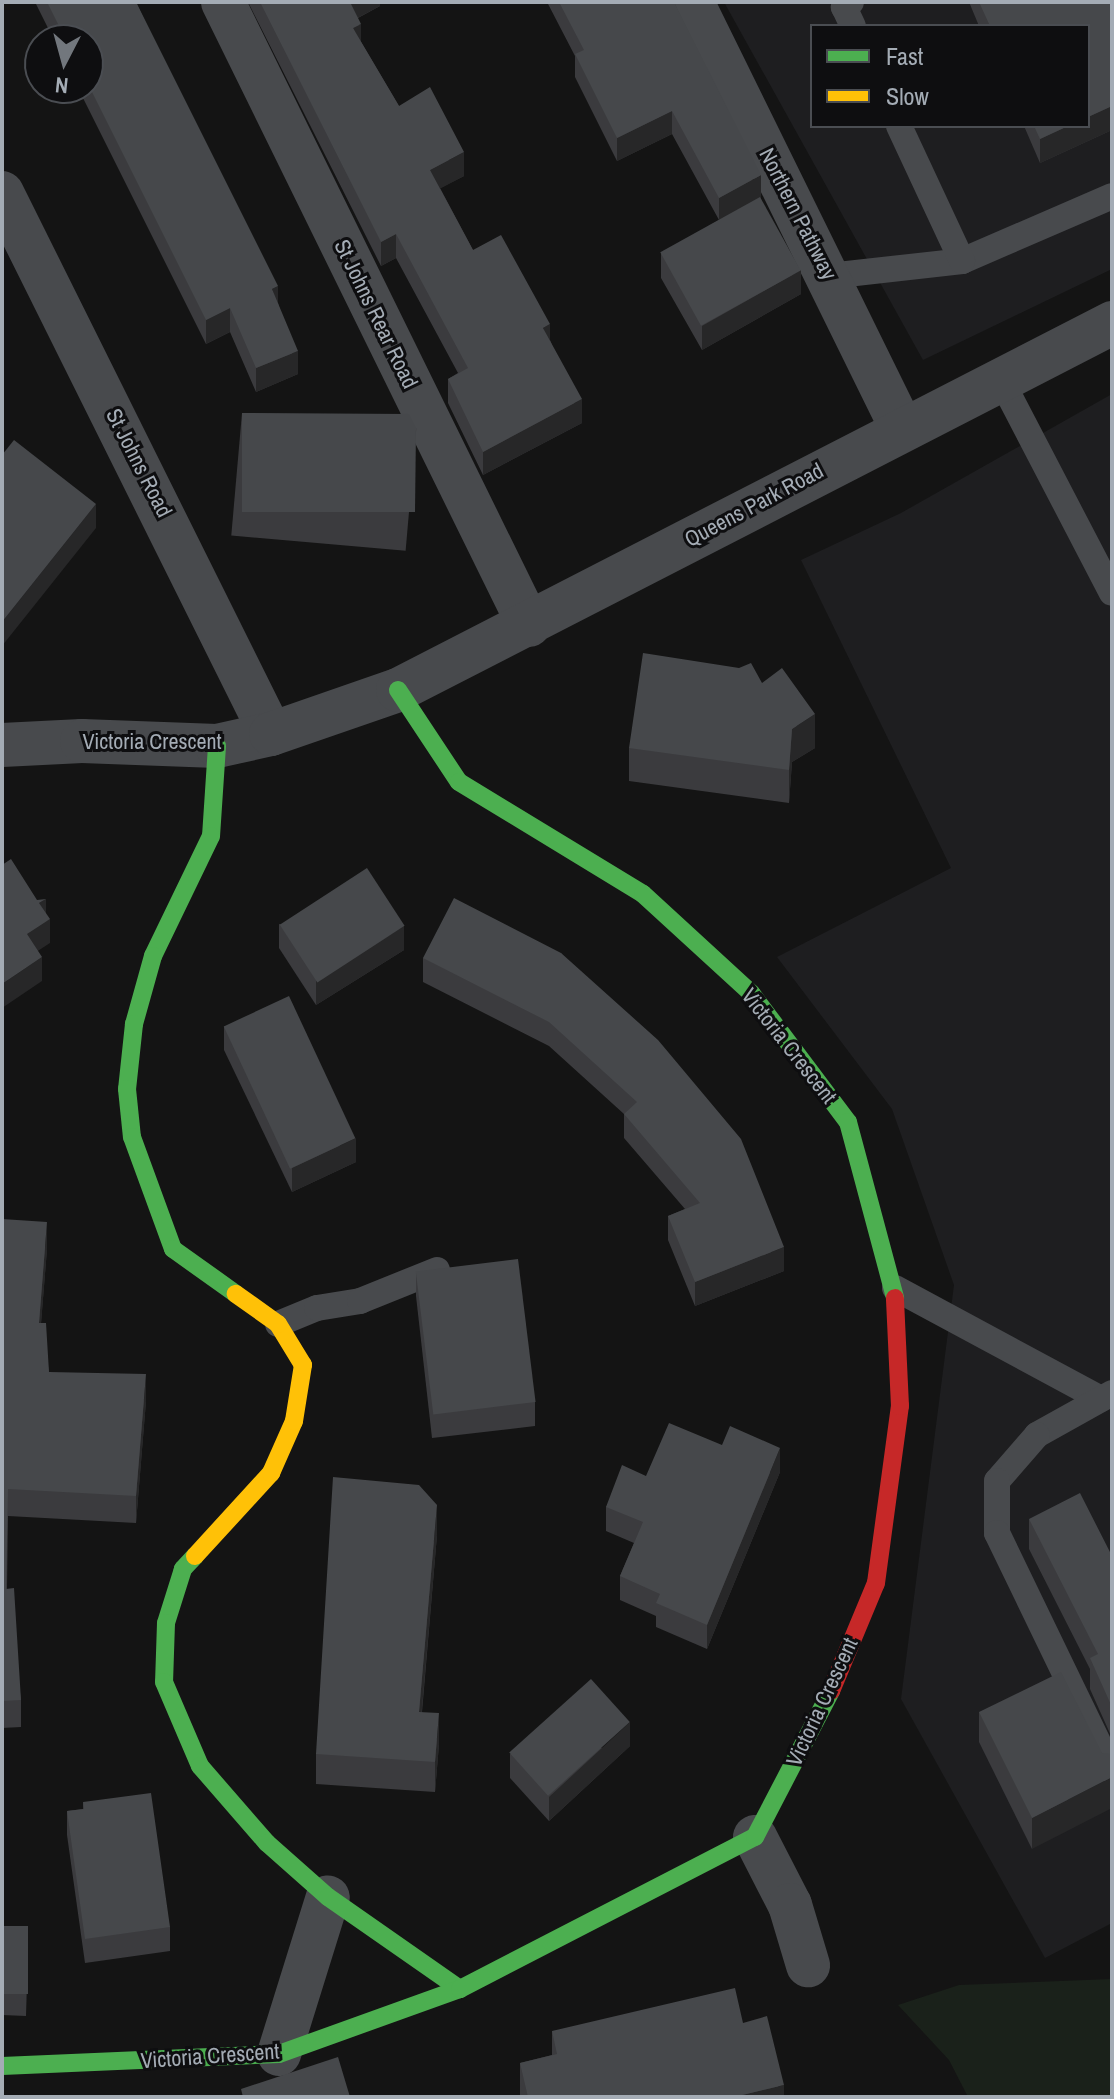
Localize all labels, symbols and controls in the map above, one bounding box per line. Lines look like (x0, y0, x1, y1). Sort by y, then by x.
north arrow (24, 24, 104, 104)
legend (810, 24, 1090, 128)
text: Fast (886, 40, 923, 72)
text: N (54, 70, 70, 101)
text: Slow (886, 80, 929, 112)
street label: Northern Pathway (753, 144, 843, 284)
street label: St Johns Rear Road (329, 235, 423, 393)
street label: St Johns Road (100, 404, 178, 522)
street label: Queens Park Road (680, 457, 828, 553)
street label: Victoria Crescent (82, 729, 222, 755)
street label: Victoria Crescent (736, 983, 842, 1109)
street label: Victoria Crescent (781, 1633, 863, 1771)
street label: Victoria Crescent (140, 2038, 280, 2074)

